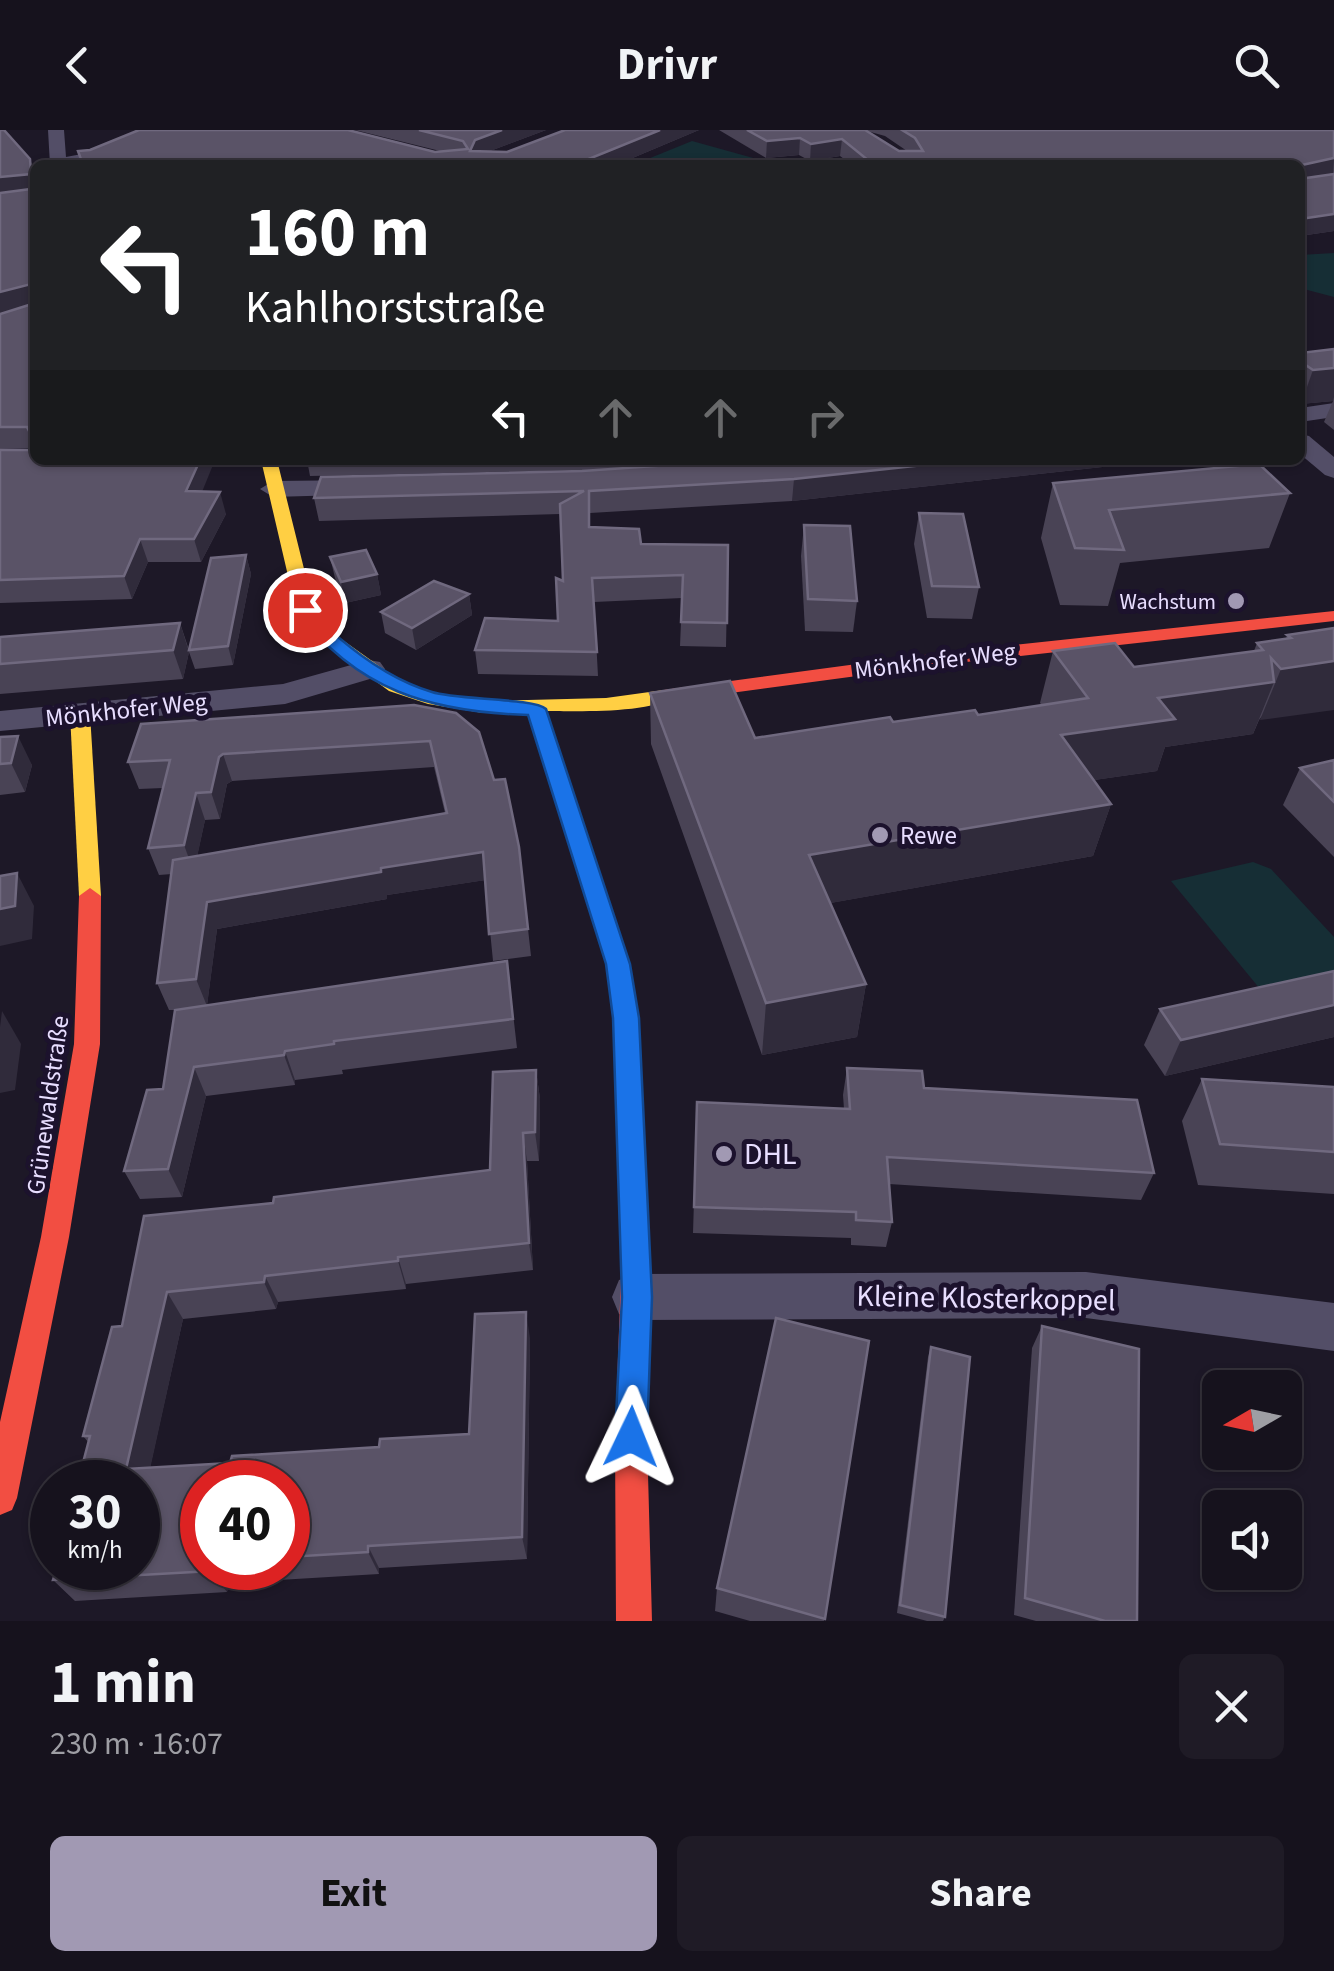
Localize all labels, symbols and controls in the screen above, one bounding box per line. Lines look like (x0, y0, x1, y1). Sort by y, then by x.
text: Drivr (617, 33, 717, 97)
icon: back (50, 38, 105, 93)
icon: search (1229, 38, 1284, 93)
text: 160 m (245, 183, 430, 283)
icon: left (80, 200, 210, 330)
text: Kahlhorststraße (245, 276, 545, 340)
icon: left (483, 390, 538, 445)
icon: ahead (588, 390, 643, 445)
icon: ahead (693, 390, 748, 445)
icon: right (798, 390, 853, 445)
pin (263, 568, 348, 653)
icon: arrive (278, 583, 333, 638)
place label: Wachstum (1120, 586, 1216, 618)
marker: Wachstum (1225, 590, 1247, 612)
street label: Mönkhofer Weg (852, 633, 1018, 689)
street label: Mönkhofer Weg (43, 684, 209, 736)
place label: Rewe (900, 818, 957, 854)
marker: Rewe (869, 824, 891, 846)
street label: Grünewaldstraße (18, 1013, 78, 1197)
place label: DHL (744, 1133, 797, 1176)
marker: DHL (713, 1143, 735, 1165)
street label: Kleine Klosterkoppel (856, 1275, 1116, 1322)
north arrow (1202, 1370, 1302, 1470)
map controls (1202, 1370, 1302, 1590)
position arrow (579, 1385, 683, 1489)
speed limit sign: 40 (180, 1460, 310, 1590)
text: 30 (69, 1477, 121, 1548)
button: sound (1202, 1490, 1302, 1590)
text: km/h (67, 1532, 123, 1568)
text: 1 min (50, 1641, 196, 1726)
button: close (1179, 1654, 1284, 1759)
text: 230 m · 16:07 (50, 1721, 223, 1767)
button: Exit (50, 1836, 657, 1951)
button: Share (677, 1836, 1284, 1951)

